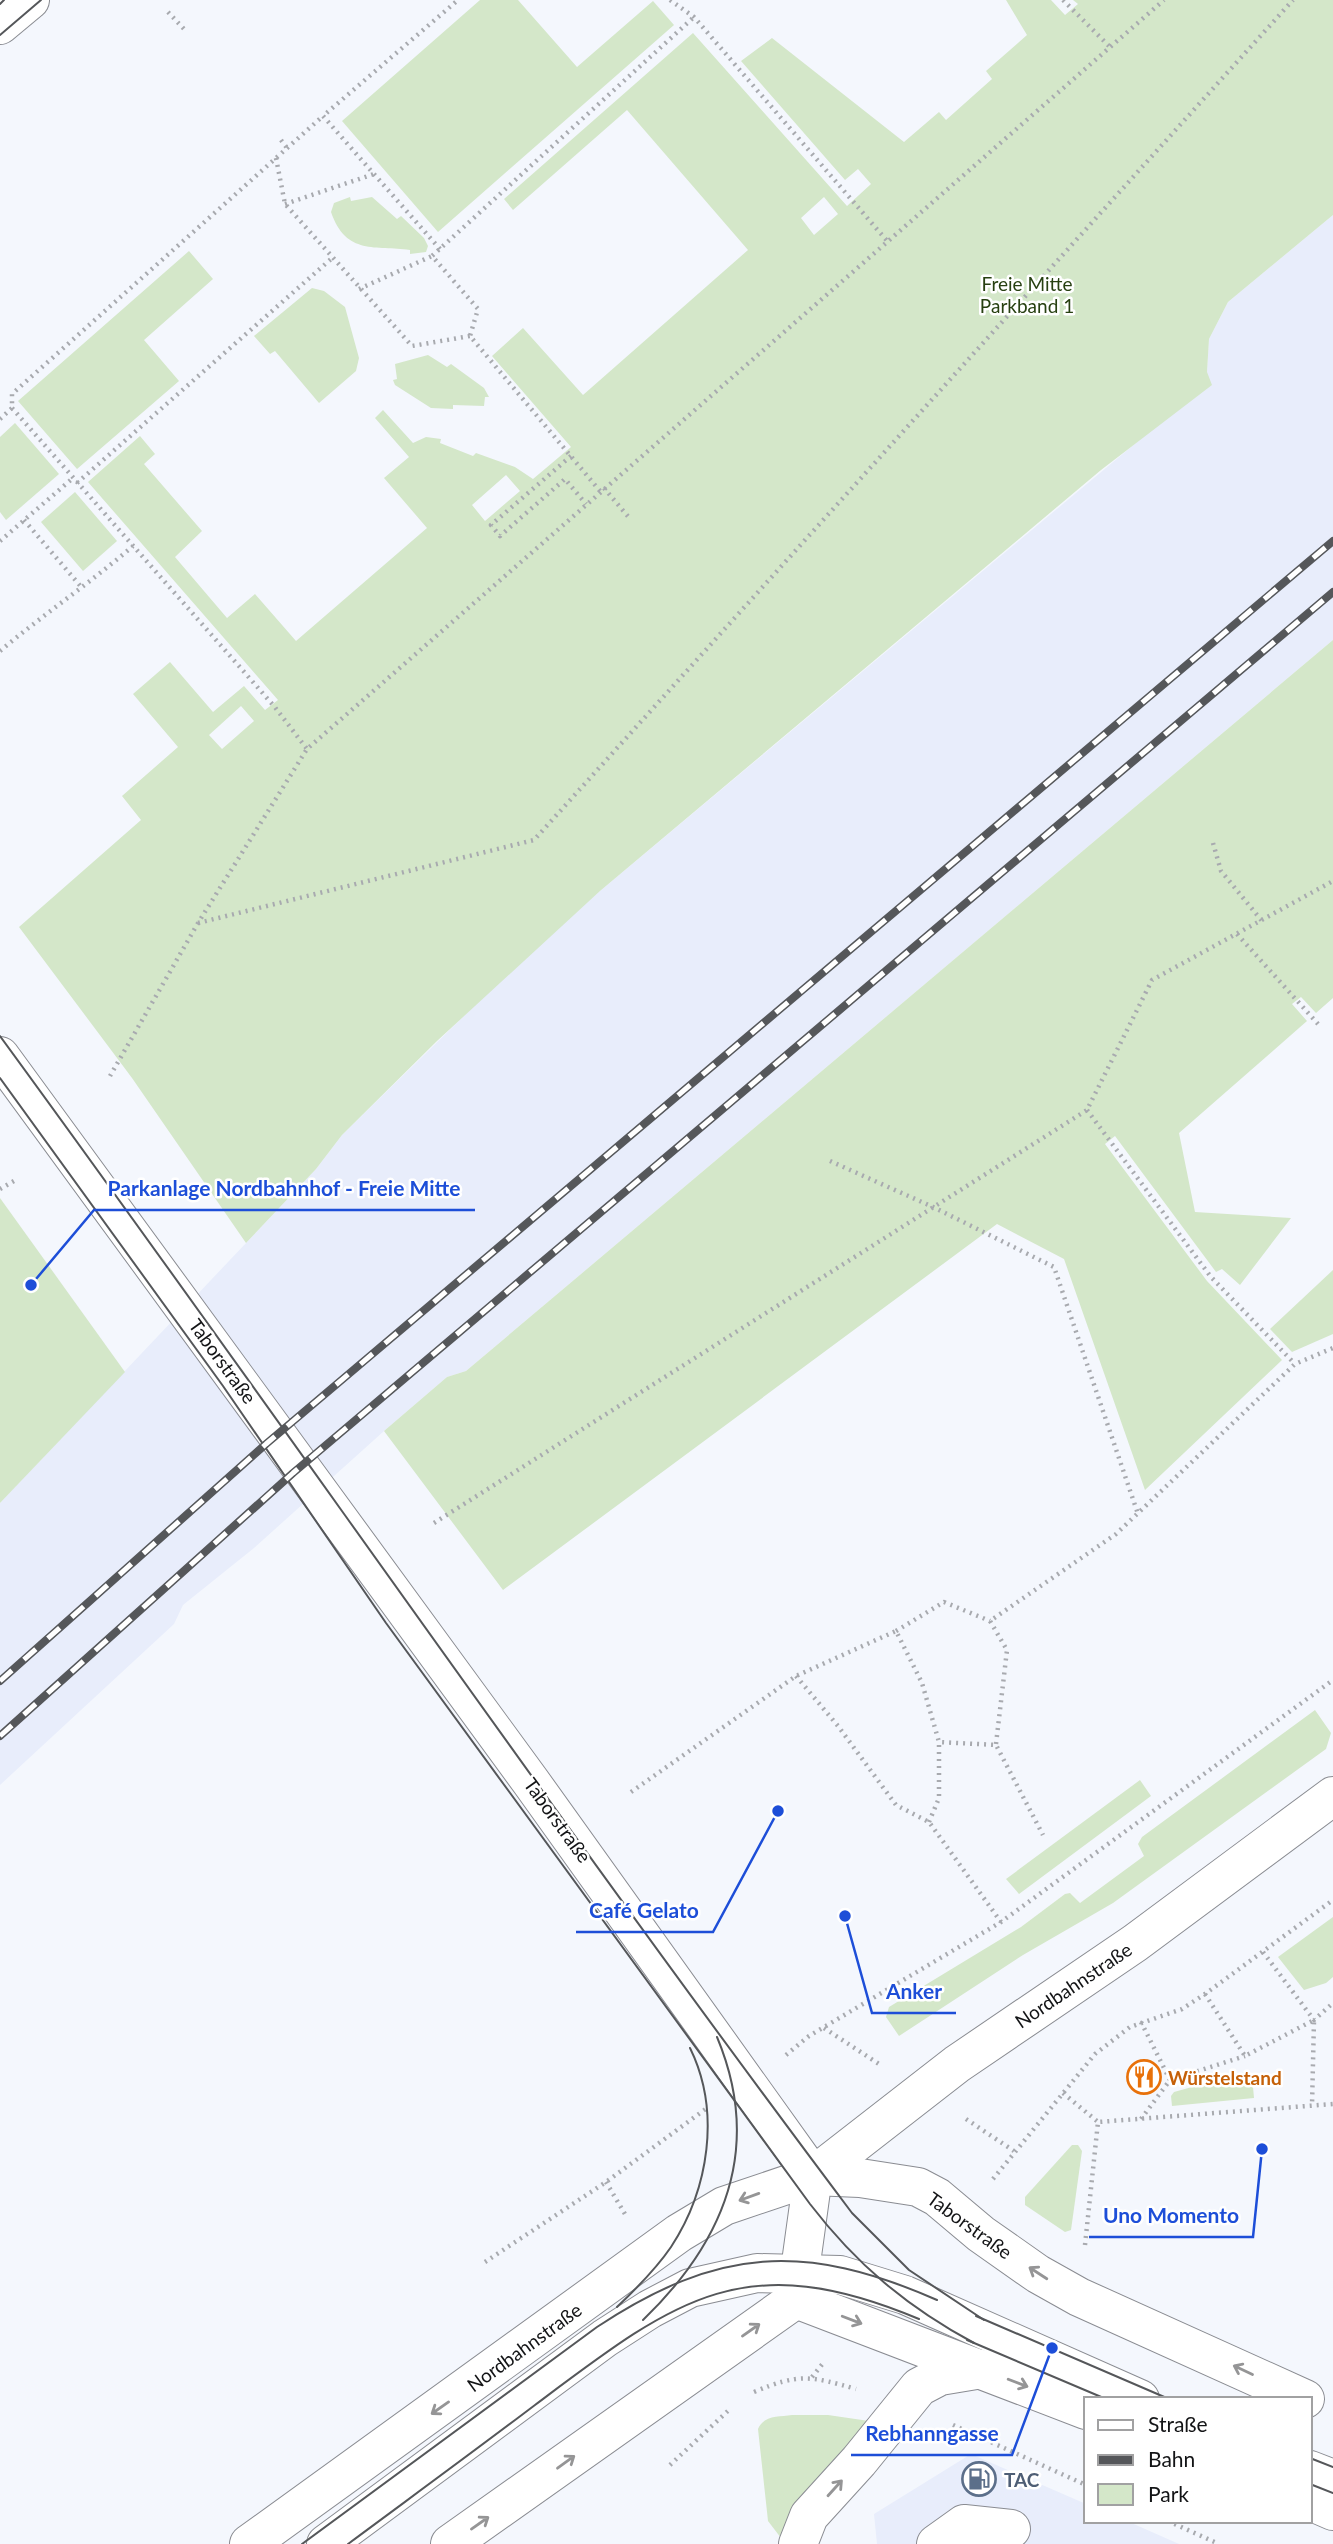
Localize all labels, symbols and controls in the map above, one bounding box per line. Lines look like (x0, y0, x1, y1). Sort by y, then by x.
park label: Freie Mitte Parkband 1 (980, 272, 1074, 317)
callout: Parkanlage Nordbahnhof - Freie Mitte (94, 1168, 475, 1210)
text: Parkanlage Nordbahnhof - Freie Mitte (108, 1175, 460, 1200)
street label: Taborstraße (185, 1314, 261, 1408)
street label: Taborstraße (520, 1773, 596, 1867)
callout: Café Gelato (576, 1890, 713, 1932)
text: Café Gelato (589, 1897, 699, 1922)
street label: Nordbahnstraße (1010, 1938, 1136, 2032)
callout: Anker (872, 1971, 956, 2013)
text: Anker (885, 1978, 942, 2003)
restaurant icon: Würstelstand (1125, 2058, 1163, 2096)
place label: Würstelstand (1168, 2066, 1282, 2089)
street label: Taborstraße (923, 2187, 1017, 2263)
one-way arrow (738, 2192, 760, 2204)
callout: Uno Momento (1089, 2195, 1253, 2237)
text: Uno Momento (1103, 2202, 1239, 2227)
one-way arrow (1028, 2265, 1048, 2279)
street label: Nordbahnstraße (462, 2298, 586, 2396)
one-way arrow (841, 2315, 863, 2327)
one-way arrow (741, 2323, 760, 2337)
one-way arrow (1233, 2363, 1254, 2376)
one-way arrow (1007, 2378, 1028, 2391)
legend (1084, 2397, 1312, 2523)
one-way arrow (431, 2400, 450, 2415)
text: Straße (1148, 2411, 1208, 2436)
callout: Rebhanngasse (851, 2413, 1012, 2455)
text: Rebhanngasse (865, 2420, 999, 2445)
text: Bahn (1148, 2446, 1195, 2471)
one-way arrow (556, 2454, 574, 2469)
fuel station icon: TAC (960, 2460, 998, 2498)
place label: TAC (1004, 2468, 1040, 2491)
one-way arrow (826, 2480, 843, 2497)
text: Park (1148, 2481, 1189, 2506)
one-way arrow (470, 2516, 489, 2530)

